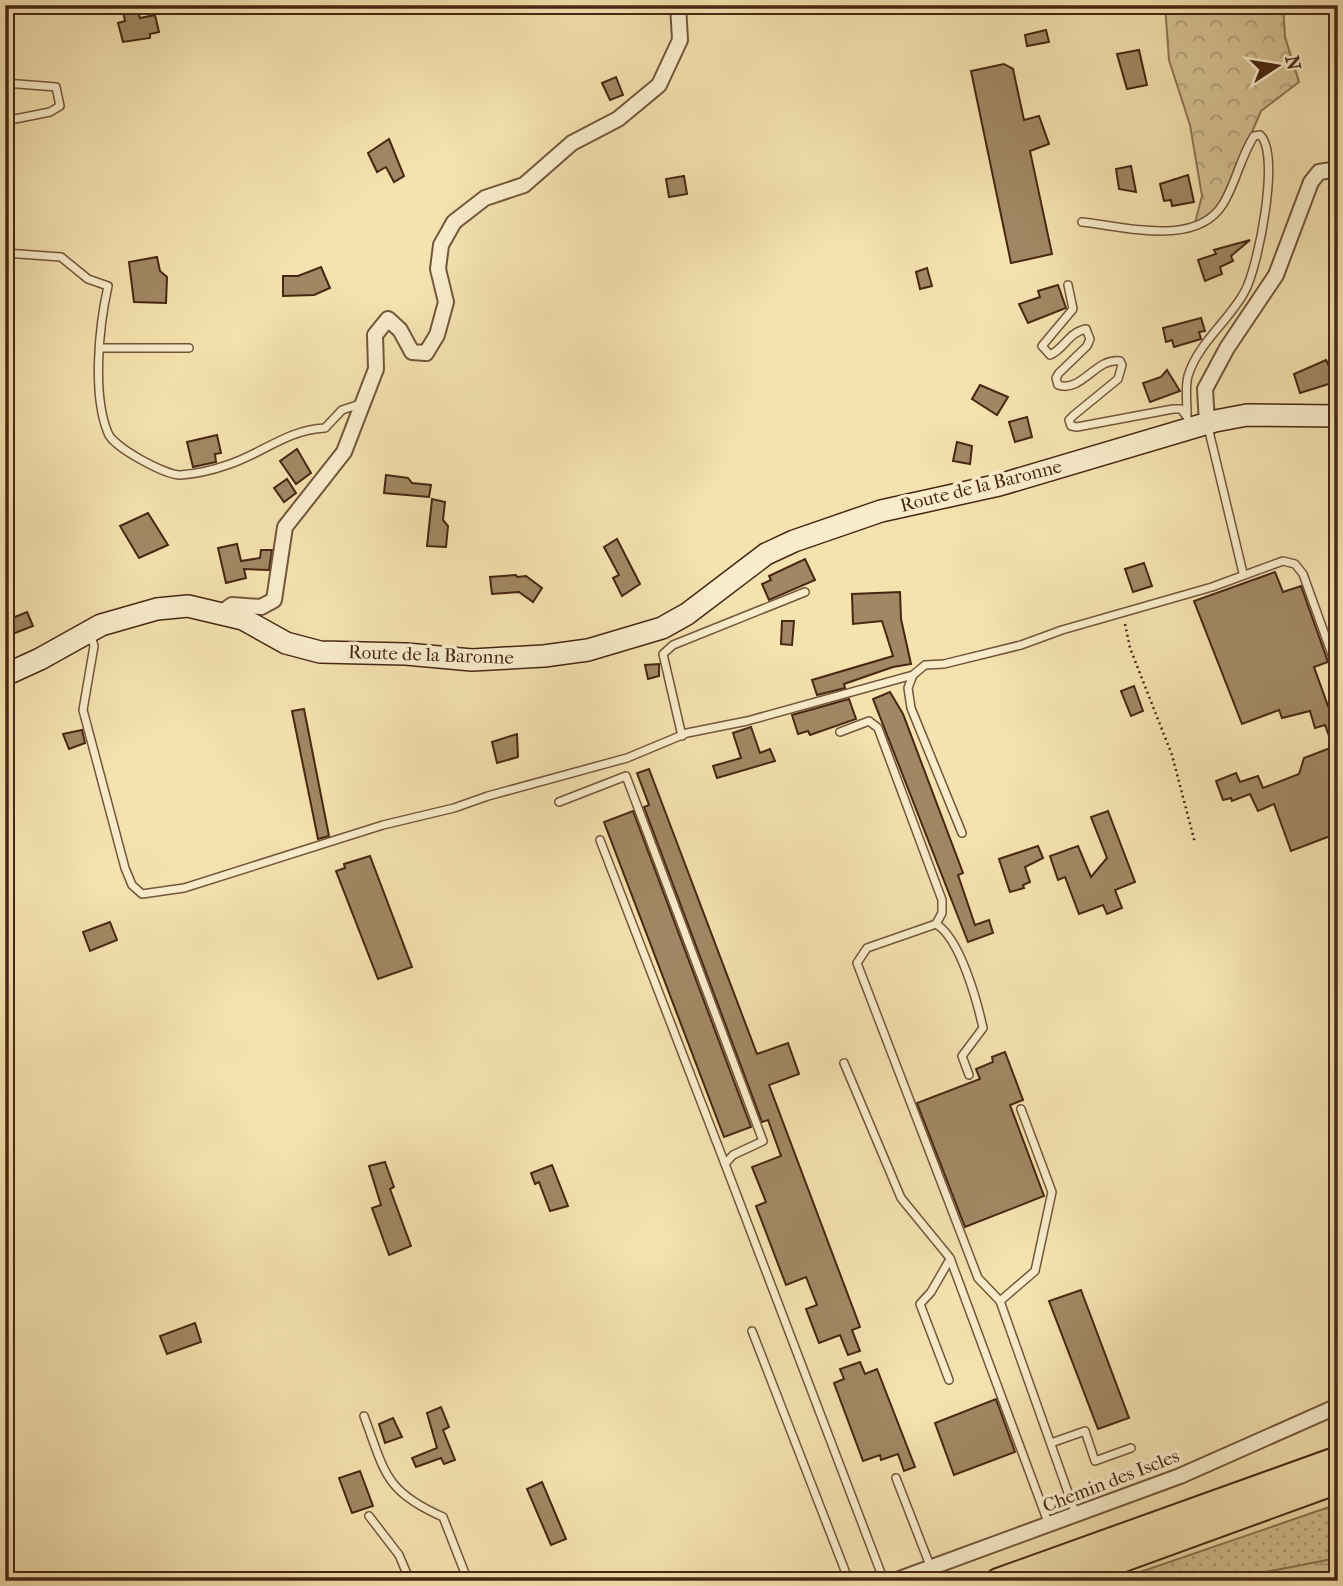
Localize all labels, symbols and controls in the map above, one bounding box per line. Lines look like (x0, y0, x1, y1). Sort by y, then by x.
north arrow (1242, 32, 1312, 102)
text: N (1280, 53, 1305, 73)
street label: Route de la Baronne (898, 455, 1064, 517)
street label: Route de la Baronne (348, 641, 514, 669)
street label: Chemin des Iscles (1040, 1445, 1182, 1517)

